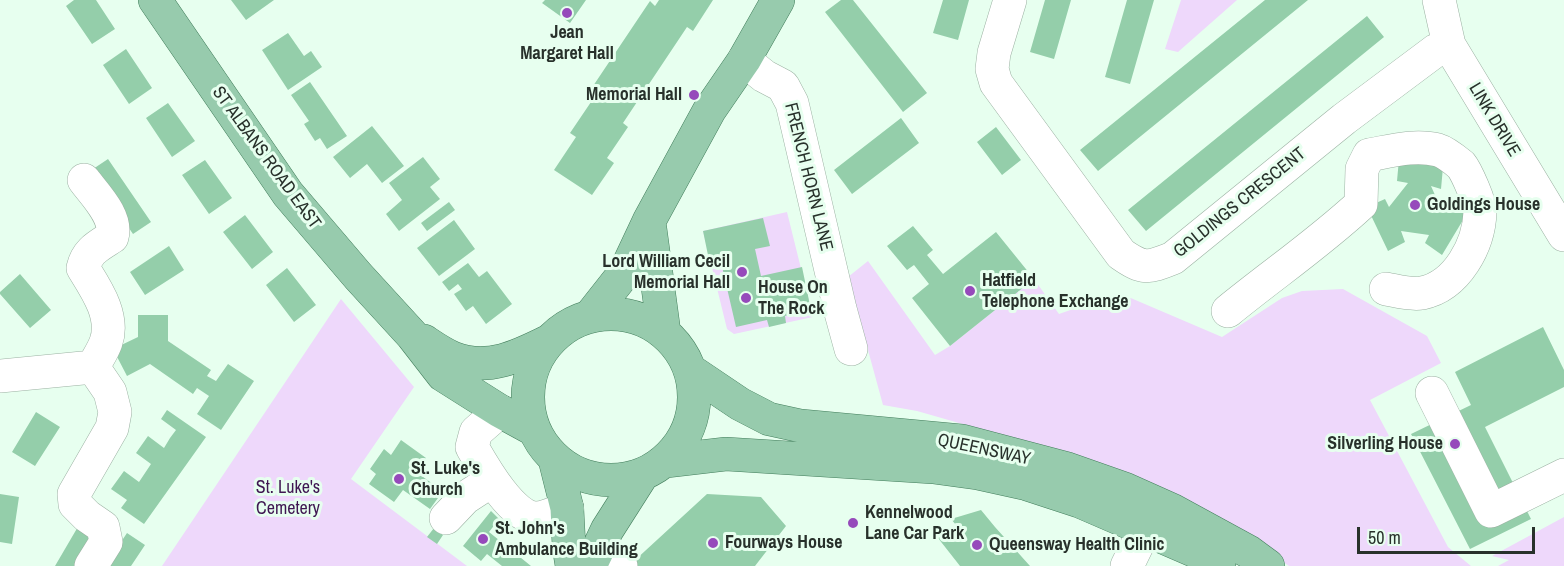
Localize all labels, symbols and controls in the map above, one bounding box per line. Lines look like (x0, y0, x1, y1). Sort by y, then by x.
marker: Jean Margaret Hall (560, 6, 574, 20)
place label: Jean Margaret Hall (520, 22, 614, 64)
street label: LINK DRIVE (1464, 79, 1524, 161)
street label: ST ALBANS ROAD EAST (207, 83, 325, 233)
place label: Memorial Hall (586, 84, 682, 106)
marker: Memorial Hall (687, 88, 701, 102)
street label: FRENCH HORN LANE (779, 101, 837, 253)
street label: GOLDINGS CRESCENT (1170, 143, 1310, 263)
place label: Goldings House (1427, 194, 1540, 216)
marker: Goldings House (1408, 198, 1422, 212)
place label: Lord William Cecil Memorial Hall (602, 251, 730, 294)
marker: Lord William Cecil Memorial Hall (735, 265, 749, 279)
place label: Hatfield Telephone Exchange (982, 270, 1129, 312)
place label: House On The Rock (758, 277, 828, 320)
marker: Hatfield Telephone Exchange (963, 284, 977, 298)
marker: House On The Rock (739, 291, 753, 305)
street label: QUEENSWAY (936, 430, 1032, 470)
place label: Silverling House (1327, 433, 1443, 455)
marker: Silverling House (1448, 437, 1462, 451)
place label: St. Luke's Church (411, 458, 480, 500)
marker: St. Luke's Church (392, 472, 406, 486)
park label: St. Luke's Cemetery (256, 477, 320, 520)
place label: Kennelwood Lane Car Park (865, 502, 964, 544)
scale bar (1360, 515, 1538, 553)
marker: Kennelwood Lane Car Park (846, 516, 860, 530)
place label: St. John's Ambulance Building (495, 518, 638, 560)
text: 50 m (1368, 525, 1401, 550)
marker: St. John's Ambulance Building (476, 532, 490, 546)
place label: Fourways House (725, 532, 842, 554)
place label: Queensway Health Clinic (989, 534, 1165, 556)
marker: Fourways House (706, 536, 720, 550)
marker: Queensway Health Clinic (970, 538, 984, 552)

